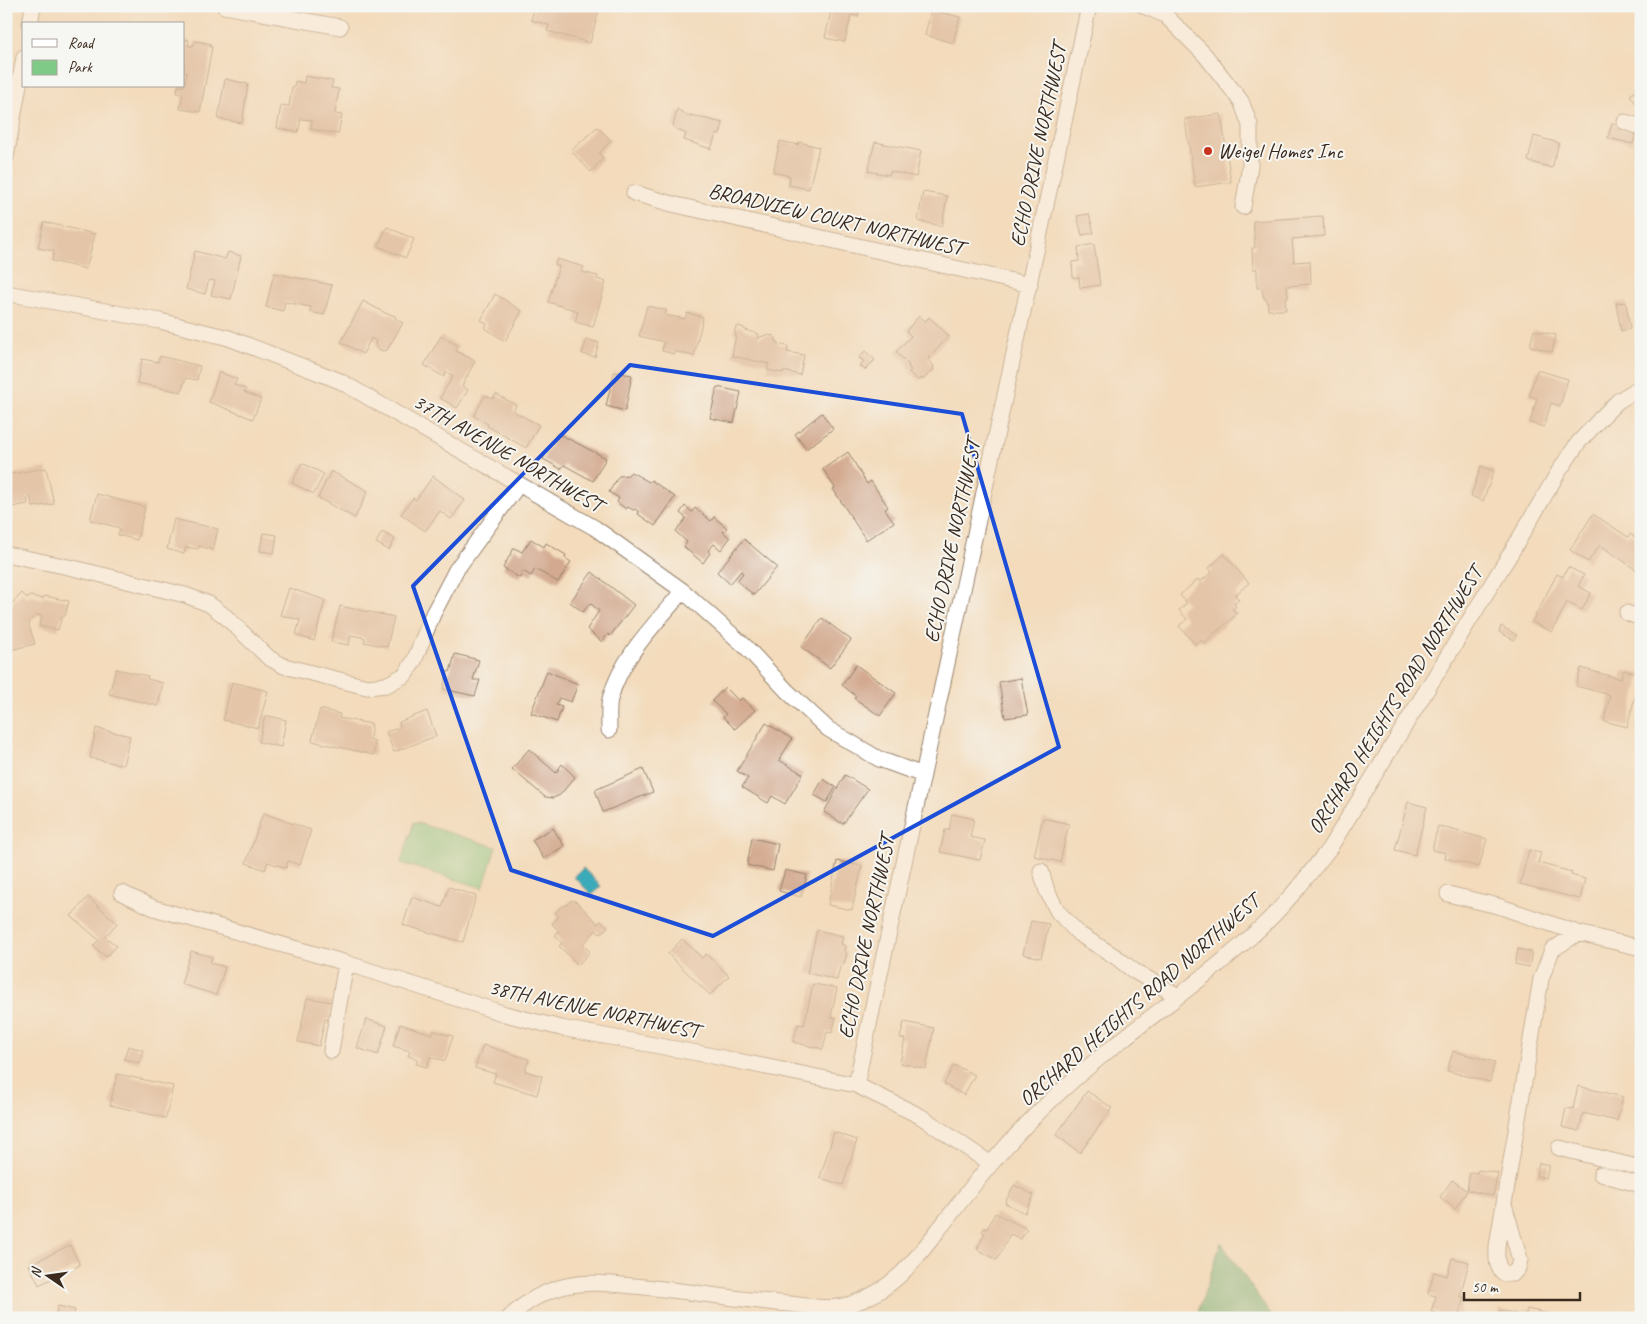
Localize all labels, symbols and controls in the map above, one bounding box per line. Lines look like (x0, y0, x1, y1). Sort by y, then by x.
legend (22, 22, 185, 88)
text: Road (68, 34, 95, 53)
street label: ECHO DRIVE NORTHWEST (1004, 36, 1073, 249)
text: Park (68, 58, 93, 77)
place label: Weigel Homes Inc (1218, 138, 1344, 164)
marker: Weigel Homes Inc (1202, 145, 1214, 157)
street label: BROADVIEW COURT NORTHWEST (706, 177, 971, 262)
street label: 37TH AVENUE NORTHWEST (409, 388, 612, 520)
street label: ECHO DRIVE NORTHWEST (918, 432, 987, 645)
street label: ORCHARD HEIGHTS ROAD NORTHWEST (1302, 558, 1491, 838)
street label: ECHO DRIVE NORTHWEST (832, 828, 901, 1041)
street label: ORCHARD HEIGHTS ROAD NORTHWEST (1013, 886, 1268, 1112)
street label: 38TH AVENUE NORTHWEST (487, 974, 707, 1045)
north arrow (22, 1252, 72, 1302)
text: N (27, 1265, 46, 1279)
scale bar (1464, 1269, 1581, 1301)
text: 50 m (1472, 1278, 1499, 1297)

